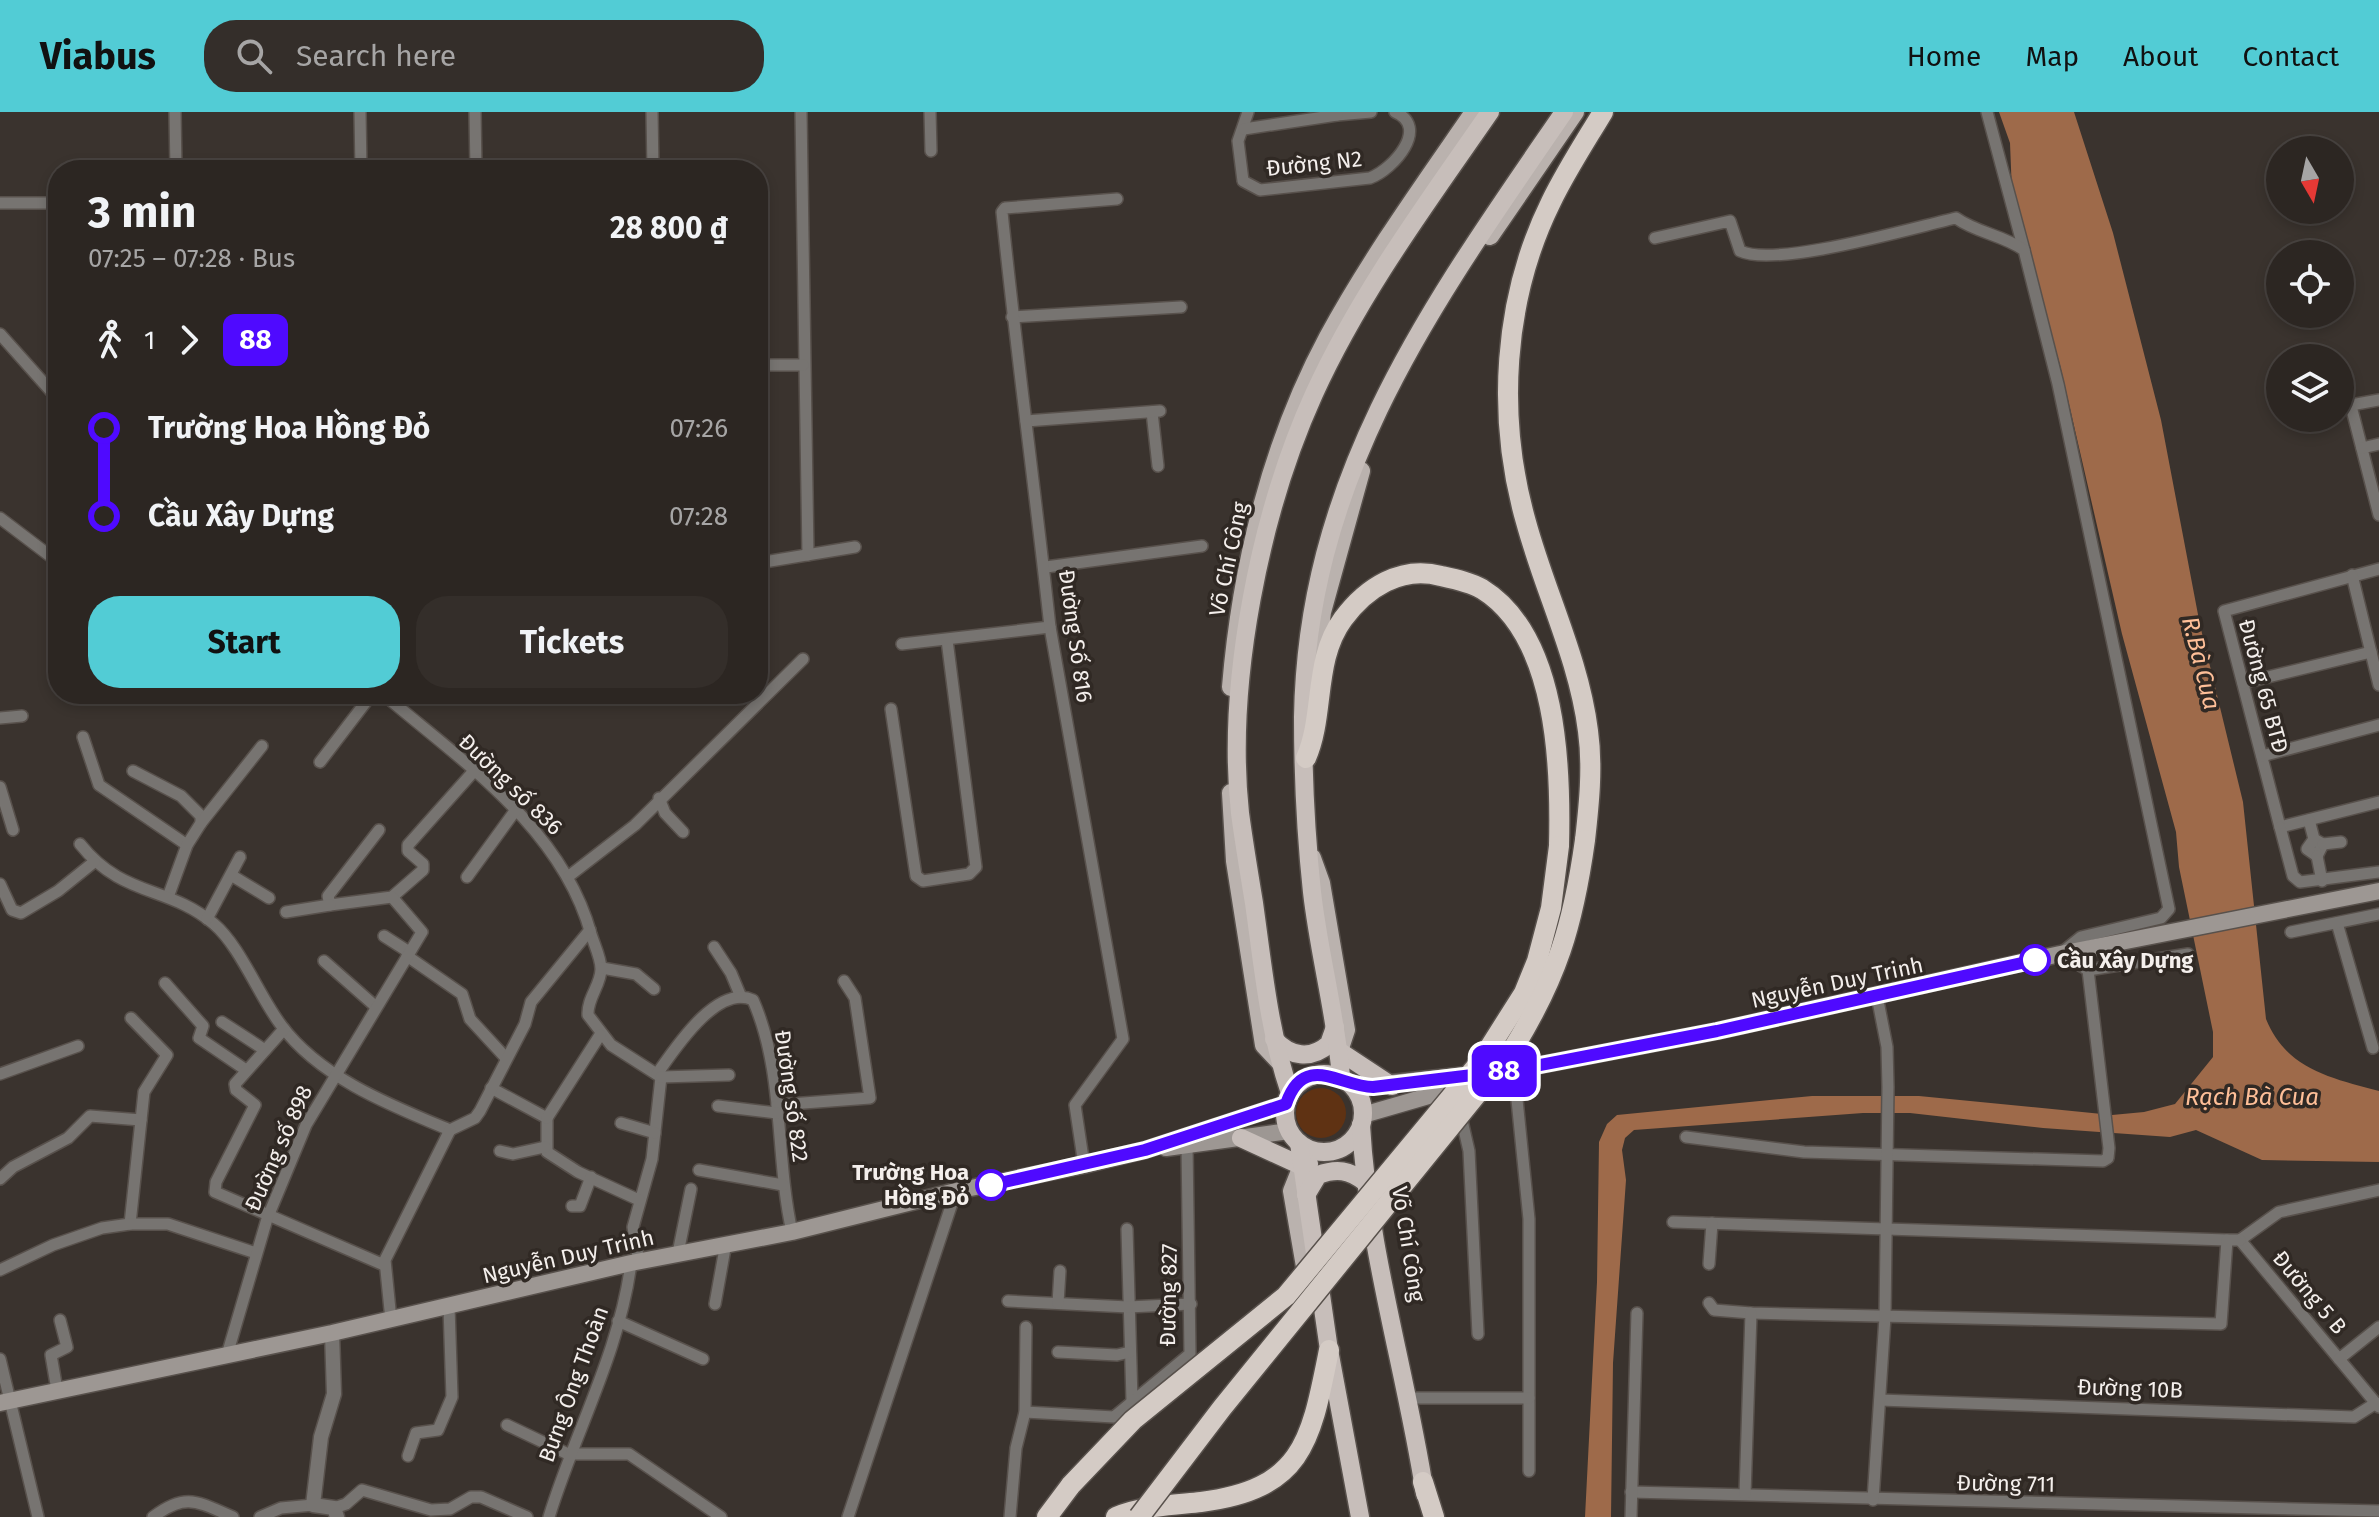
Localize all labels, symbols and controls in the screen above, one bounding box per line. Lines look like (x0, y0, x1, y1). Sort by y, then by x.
search box (204, 20, 764, 92)
text: Viabus (40, 33, 156, 79)
icon: search (232, 34, 276, 78)
text: Search here (296, 38, 456, 74)
text: Home (1907, 40, 1981, 73)
text: Map (2025, 40, 2079, 73)
text: About (2123, 40, 2198, 73)
text: Contact (2242, 40, 2339, 73)
north arrow (2266, 136, 2354, 224)
map controls (2266, 136, 2354, 432)
street label: Đường N2 (1265, 145, 1363, 182)
text: 3 min (88, 186, 196, 239)
text: 28 800 ₫ (610, 210, 728, 246)
button: locate (2266, 240, 2354, 328)
text: 07:25 – 07:28 · Bus (88, 243, 295, 274)
icon: walk (88, 318, 132, 362)
icon: forward (167, 318, 211, 362)
text: 88 (239, 323, 272, 356)
text: 1 (144, 325, 155, 356)
button: layers (2266, 344, 2354, 432)
text: Trường Hoa Hồng Đỏ (148, 410, 430, 446)
text: 07:26 (669, 413, 728, 444)
text: Cầu Xây Dựng (148, 498, 334, 534)
street label: Võ Chí Công (1203, 499, 1254, 619)
text: 07:28 (669, 501, 728, 532)
street label: Đường Số 816 (1053, 568, 1098, 704)
button: Start (88, 596, 400, 688)
button: Tickets (416, 596, 728, 688)
water label: R.Bà Cua (2176, 614, 2226, 712)
street label: Đường 65 BTĐ (2233, 616, 2294, 756)
street label: Đường số 836 (453, 728, 568, 841)
marker: Cầu Xây Dựng (2020, 945, 2050, 975)
place label: Cầu Xây Dựng (2057, 946, 2194, 974)
street label: Nguyễn Duy Trinh (1749, 951, 1926, 1014)
street label: Đường số 822 (769, 1028, 814, 1164)
line badge: 88 (1468, 1045, 1540, 1097)
text: 88 (1488, 1054, 1520, 1087)
street label: Đường số 898 (239, 1081, 318, 1215)
water label: Rạch Bà Cua (2185, 1083, 2319, 1111)
place label: Trường Hoa Hồng Đỏ (852, 1159, 969, 1211)
marker: Trường Hoa Hồng Đỏ (976, 1170, 1006, 1200)
street label: Võ Chí Công (1386, 1184, 1431, 1304)
street label: Nguyễn Duy Trinh (480, 1224, 657, 1289)
street label: Đường 827 (1154, 1243, 1183, 1347)
street label: Đường 5 B (2267, 1245, 2352, 1340)
street label: Bưng Ông Thoàn (533, 1303, 614, 1466)
street label: Đường 10B (2077, 1373, 2183, 1404)
street label: Đường 711 (1956, 1469, 2056, 1498)

